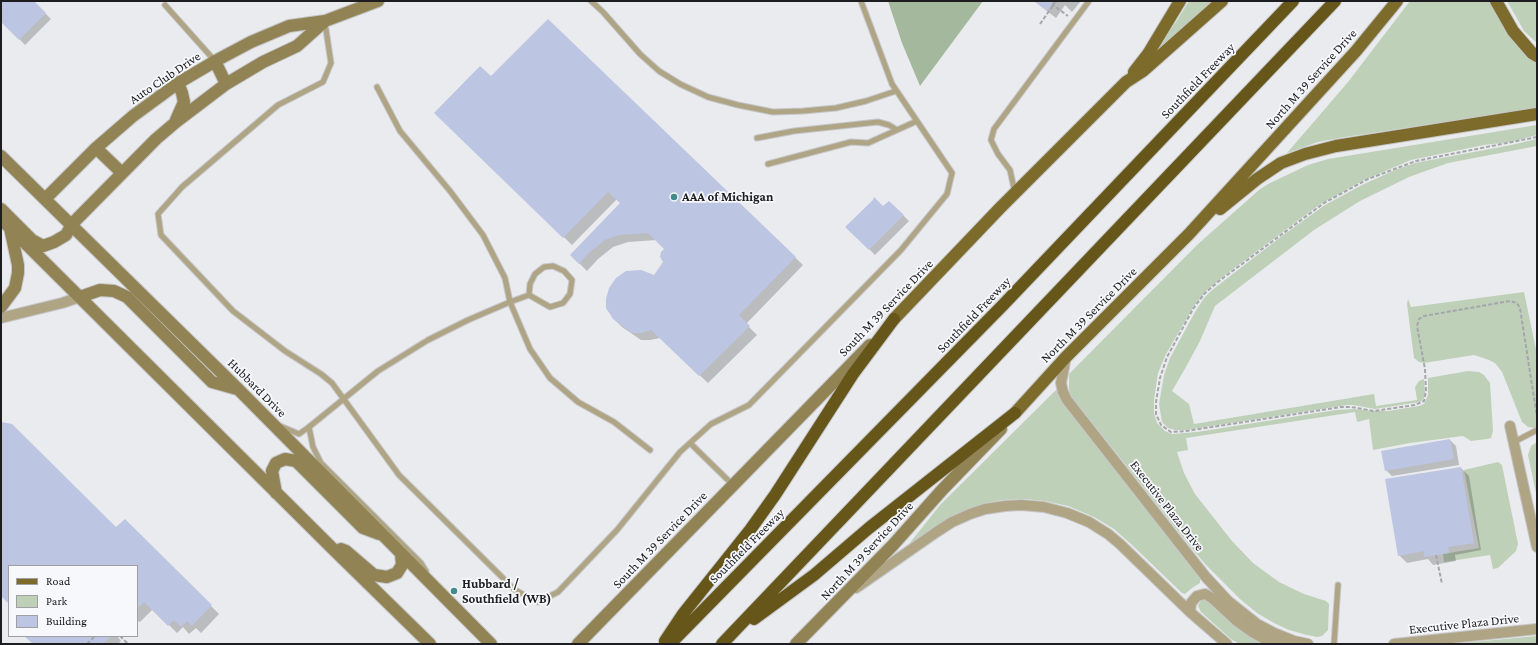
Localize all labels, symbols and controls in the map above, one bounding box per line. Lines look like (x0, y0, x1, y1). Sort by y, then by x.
street label: North M 39 Service Drive (1262, 26, 1360, 132)
street label: Southfield Freeway (1158, 40, 1238, 122)
street label: Auto Club Drive (126, 48, 204, 108)
place label: AAA of Michigan (682, 189, 773, 205)
marker: AAA of Michigan (669, 192, 679, 202)
street label: South M 39 Service Drive (836, 256, 936, 360)
street label: North M 39 Service Drive (1038, 264, 1140, 366)
street label: Southfield Freeway (934, 274, 1014, 356)
street label: Hubbard Drive (224, 355, 290, 421)
street label: Executive Plaza Drive (1127, 458, 1207, 554)
street label: South M 39 Service Drive (610, 488, 710, 592)
street label: North M 39 Service Drive (817, 498, 917, 604)
street label: Southfield Freeway (706, 505, 788, 587)
legend (8, 565, 138, 637)
text: Road (46, 574, 70, 588)
place label: Hubbard / Southfield (WB) (462, 576, 551, 607)
marker: Hubbard / Southfield (WB) (449, 586, 459, 596)
text: Park (46, 594, 67, 608)
street label: Executive Plaza Drive (1408, 610, 1520, 638)
text: Building (46, 614, 87, 628)

